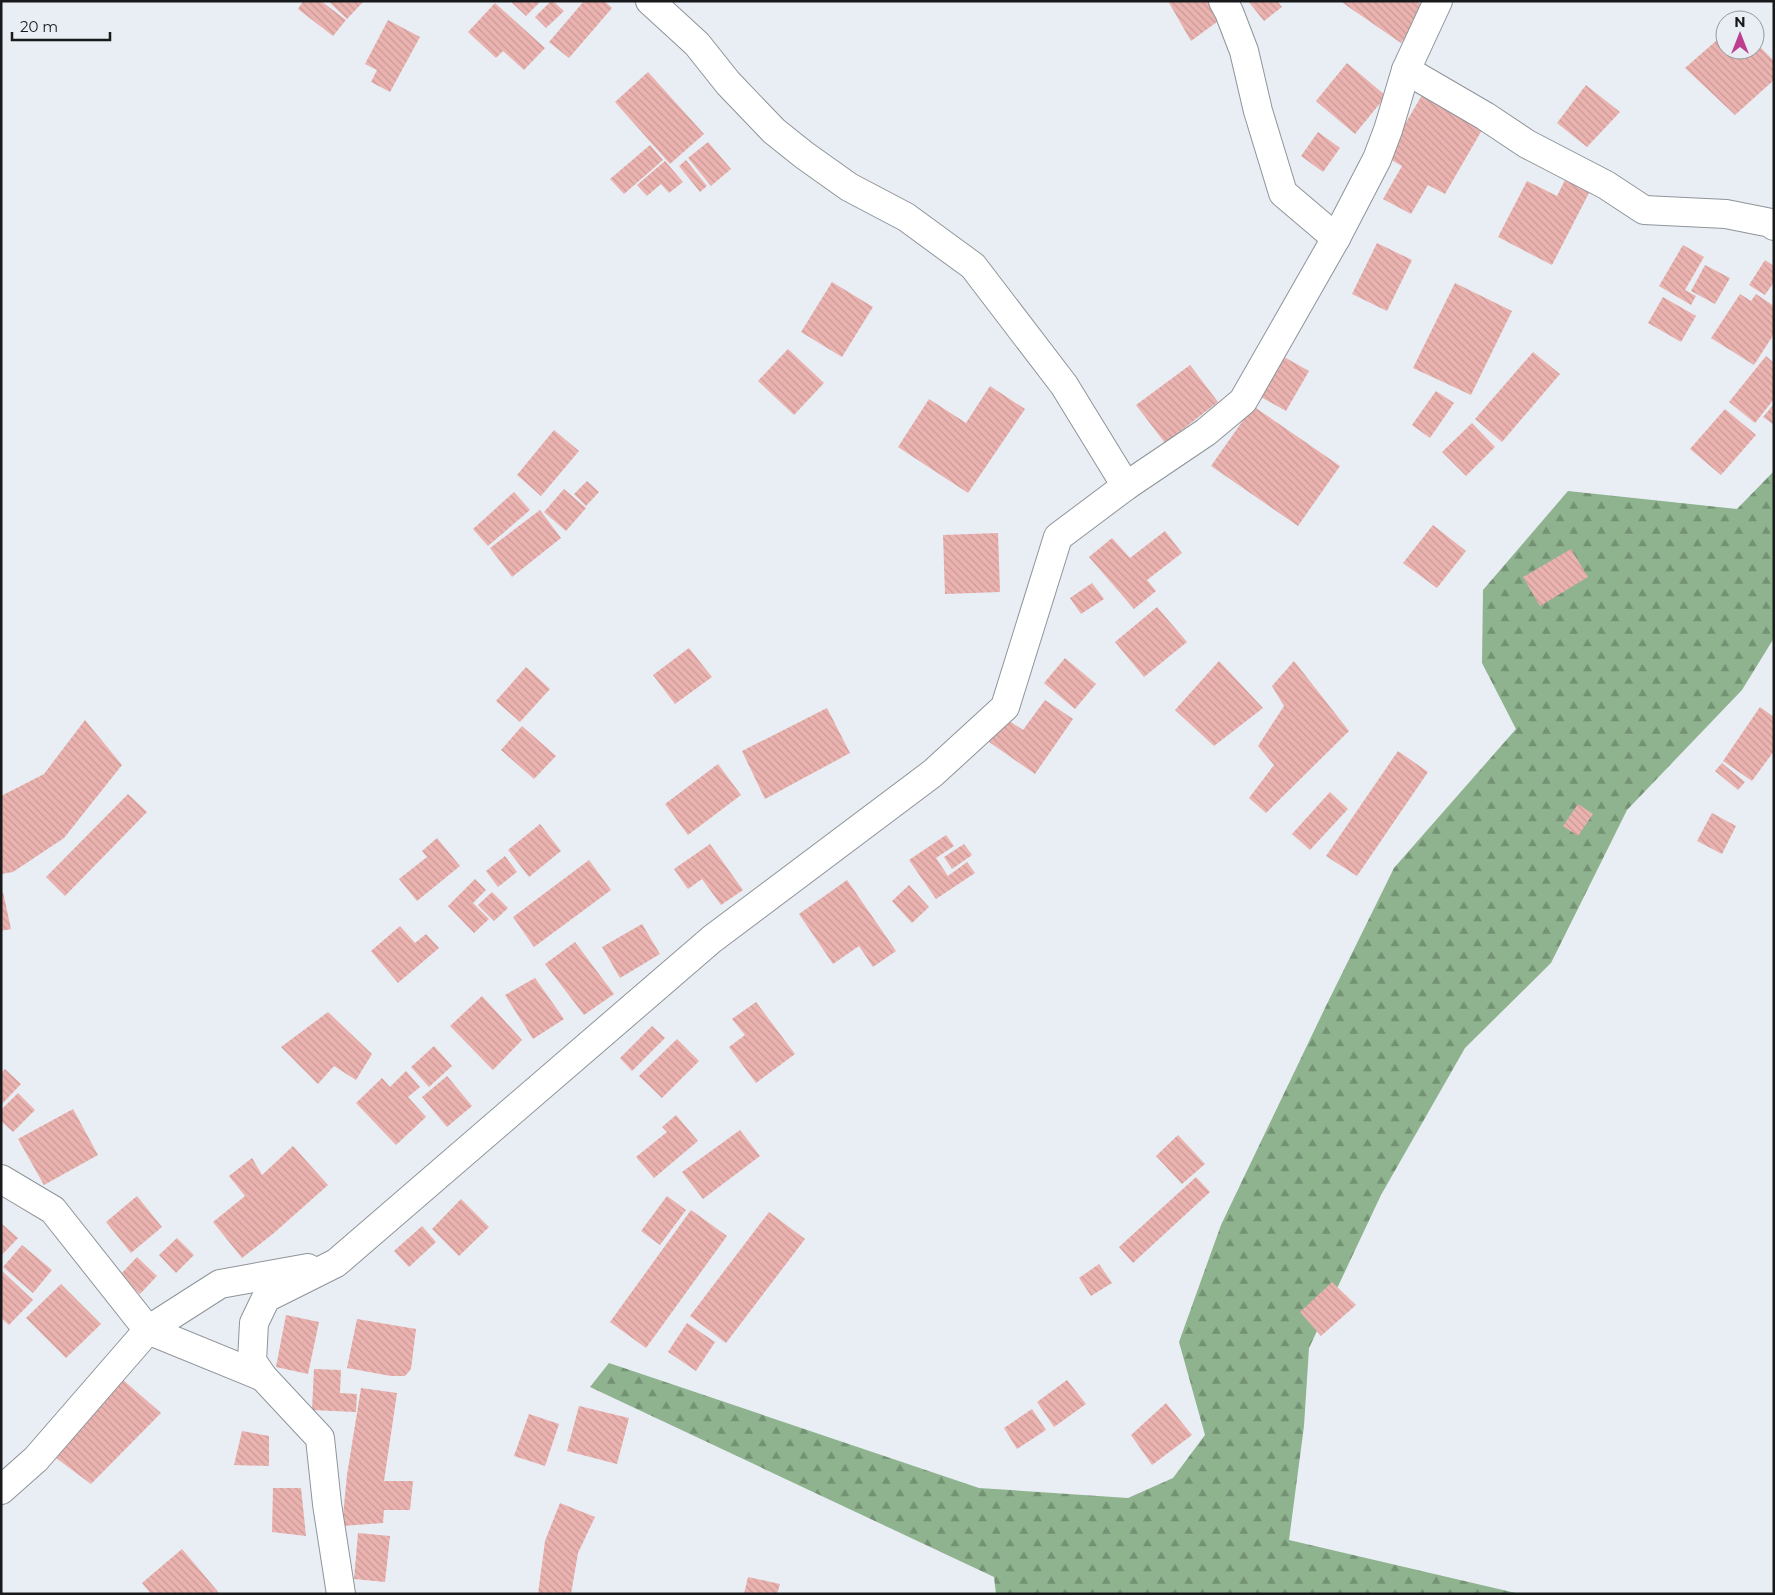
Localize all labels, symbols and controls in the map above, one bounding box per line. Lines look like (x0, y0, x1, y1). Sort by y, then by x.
scale bar (12, 10, 110, 42)
north arrow (1715, 10, 1765, 60)
text: N (1734, 13, 1746, 31)
text: 20 m (20, 17, 58, 36)

